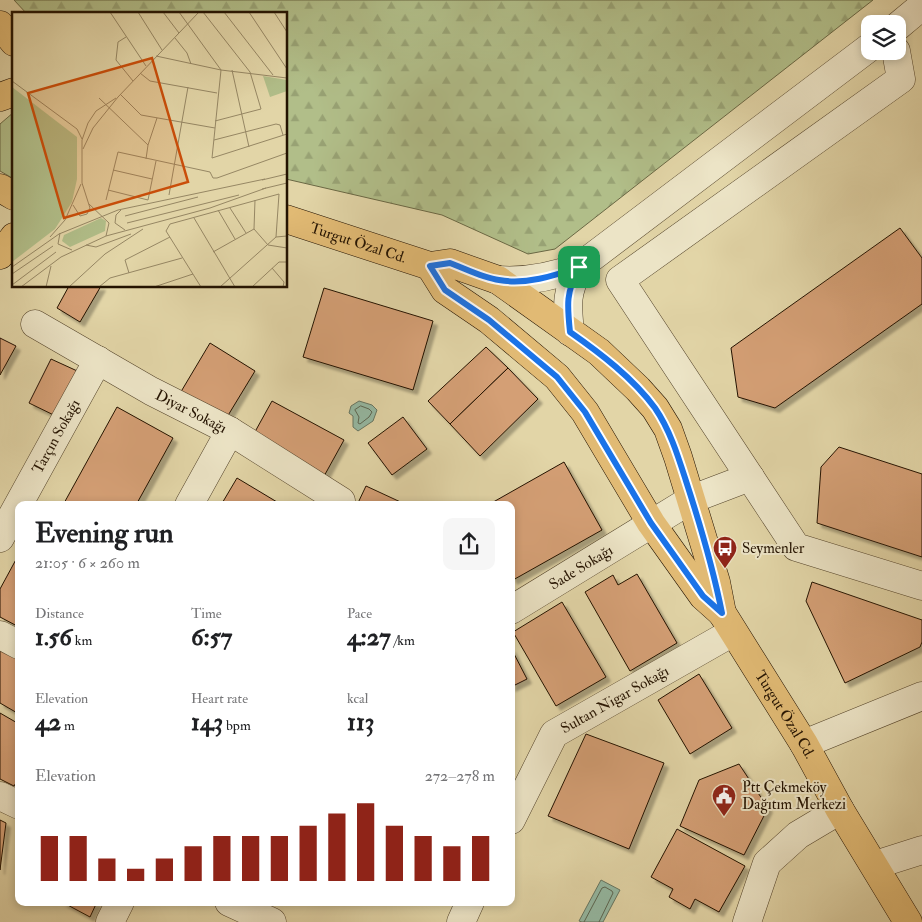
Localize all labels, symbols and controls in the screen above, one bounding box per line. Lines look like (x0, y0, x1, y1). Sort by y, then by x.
inset map (12, 12, 288, 288)
map controls (861, 15, 906, 60)
button: layers (861, 15, 906, 60)
street label: Turgut Özal Cd. (308, 218, 409, 267)
pin (558, 246, 600, 288)
icon: arrive (565, 253, 593, 281)
street label: Diyar Sokağı (152, 385, 230, 437)
street label: Tarçın Sokağı (28, 396, 84, 477)
text: Evening run (35, 516, 173, 551)
button: share (443, 518, 495, 570)
bus stop icon: Seymenler (712, 535, 738, 569)
place label: Seymenler (742, 539, 805, 558)
street label: Sade Sokağı (545, 540, 616, 594)
text: 21:05 · 6 × 260 m (35, 553, 140, 573)
text: Distance (35, 605, 84, 622)
text: Time (191, 605, 222, 622)
text: Pace (347, 605, 372, 622)
text: 1.56 (35, 622, 72, 653)
text: 6:57 (191, 622, 232, 653)
text: 4:27 (347, 622, 391, 653)
text: km (72, 632, 92, 649)
text: /km (391, 632, 415, 649)
street label: Sultan Nigar Sokağı (557, 661, 672, 738)
street label: Turgut Özal Cd. (751, 667, 820, 762)
text: Elevation (35, 690, 88, 707)
text: Heart rate (191, 690, 248, 707)
text: kcal (347, 690, 368, 707)
text: 42 (35, 707, 61, 738)
text: 143 (191, 707, 223, 738)
text: 113 (347, 707, 374, 738)
text: m (61, 717, 75, 734)
text: bpm (223, 717, 251, 734)
text: Elevation (35, 766, 96, 786)
text: 272–278 m (425, 766, 495, 786)
place label: Ptt Çekmeköy Dağıtım Merkezi (742, 778, 846, 814)
public building icon: Ptt Çekmeköy Dağıtım Merkezi (711, 783, 737, 817)

